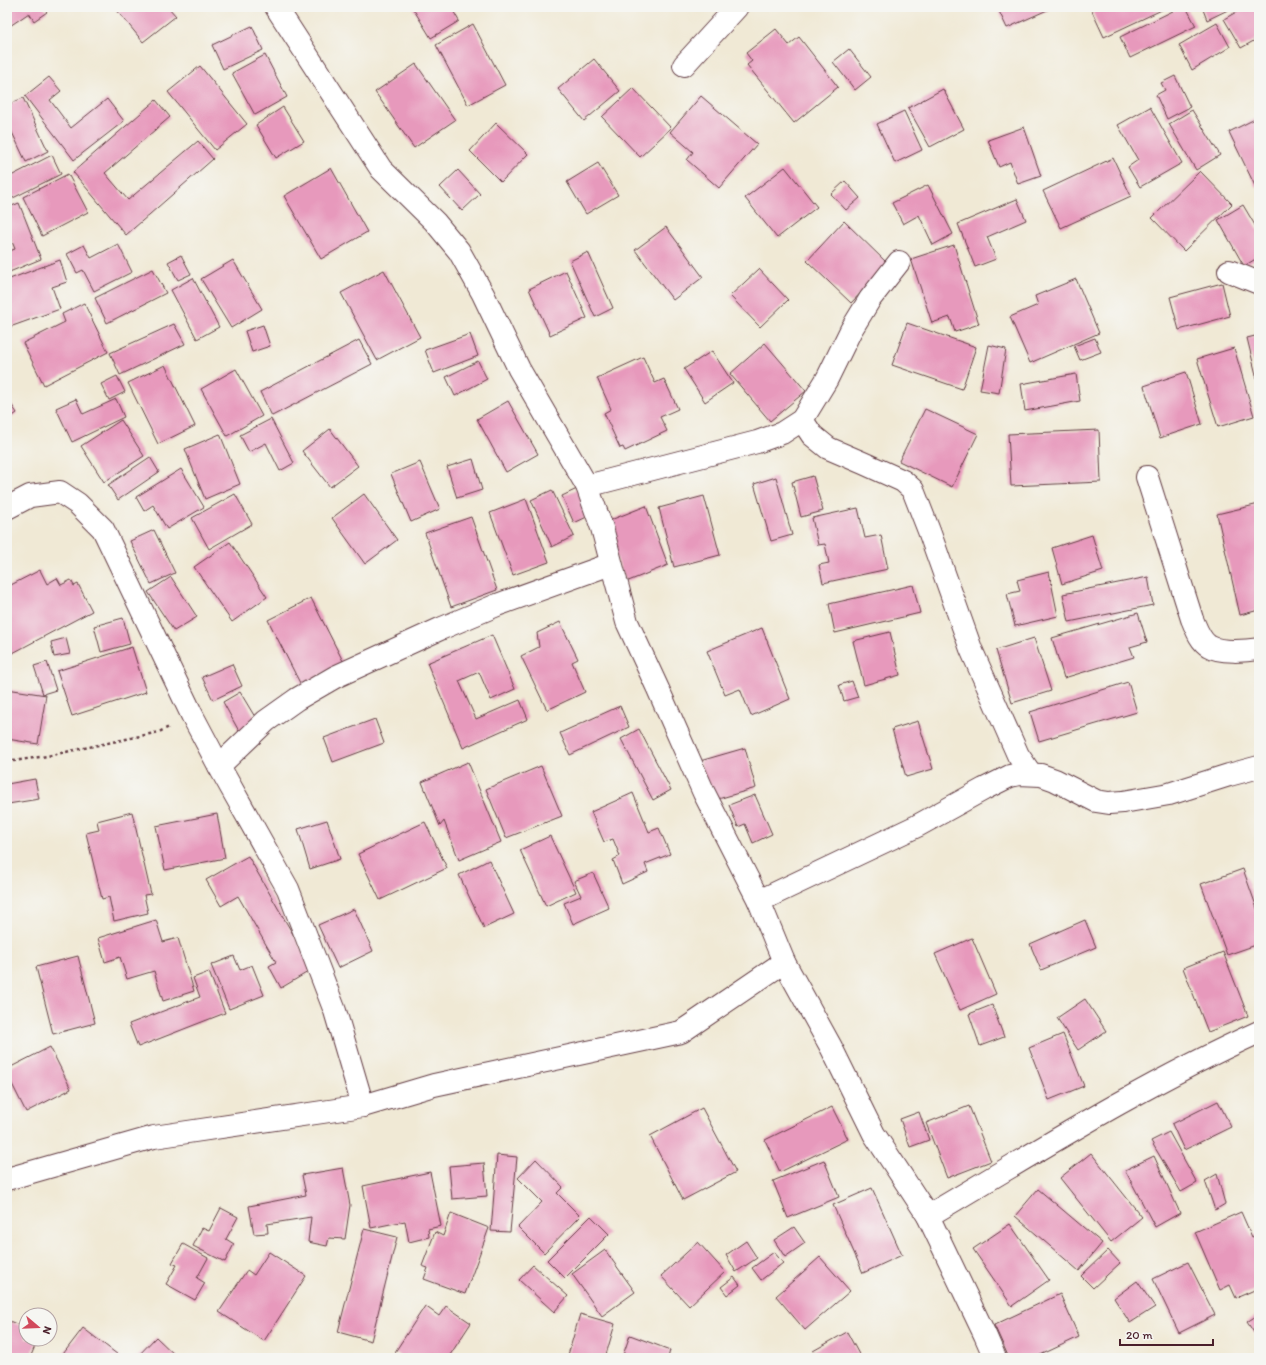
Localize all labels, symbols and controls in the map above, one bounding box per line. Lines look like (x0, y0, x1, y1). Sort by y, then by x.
north arrow (18, 1307, 58, 1347)
scale bar (1120, 1321, 1213, 1347)
text: N (40, 1324, 54, 1336)
text: 20 m (1126, 1328, 1153, 1342)

